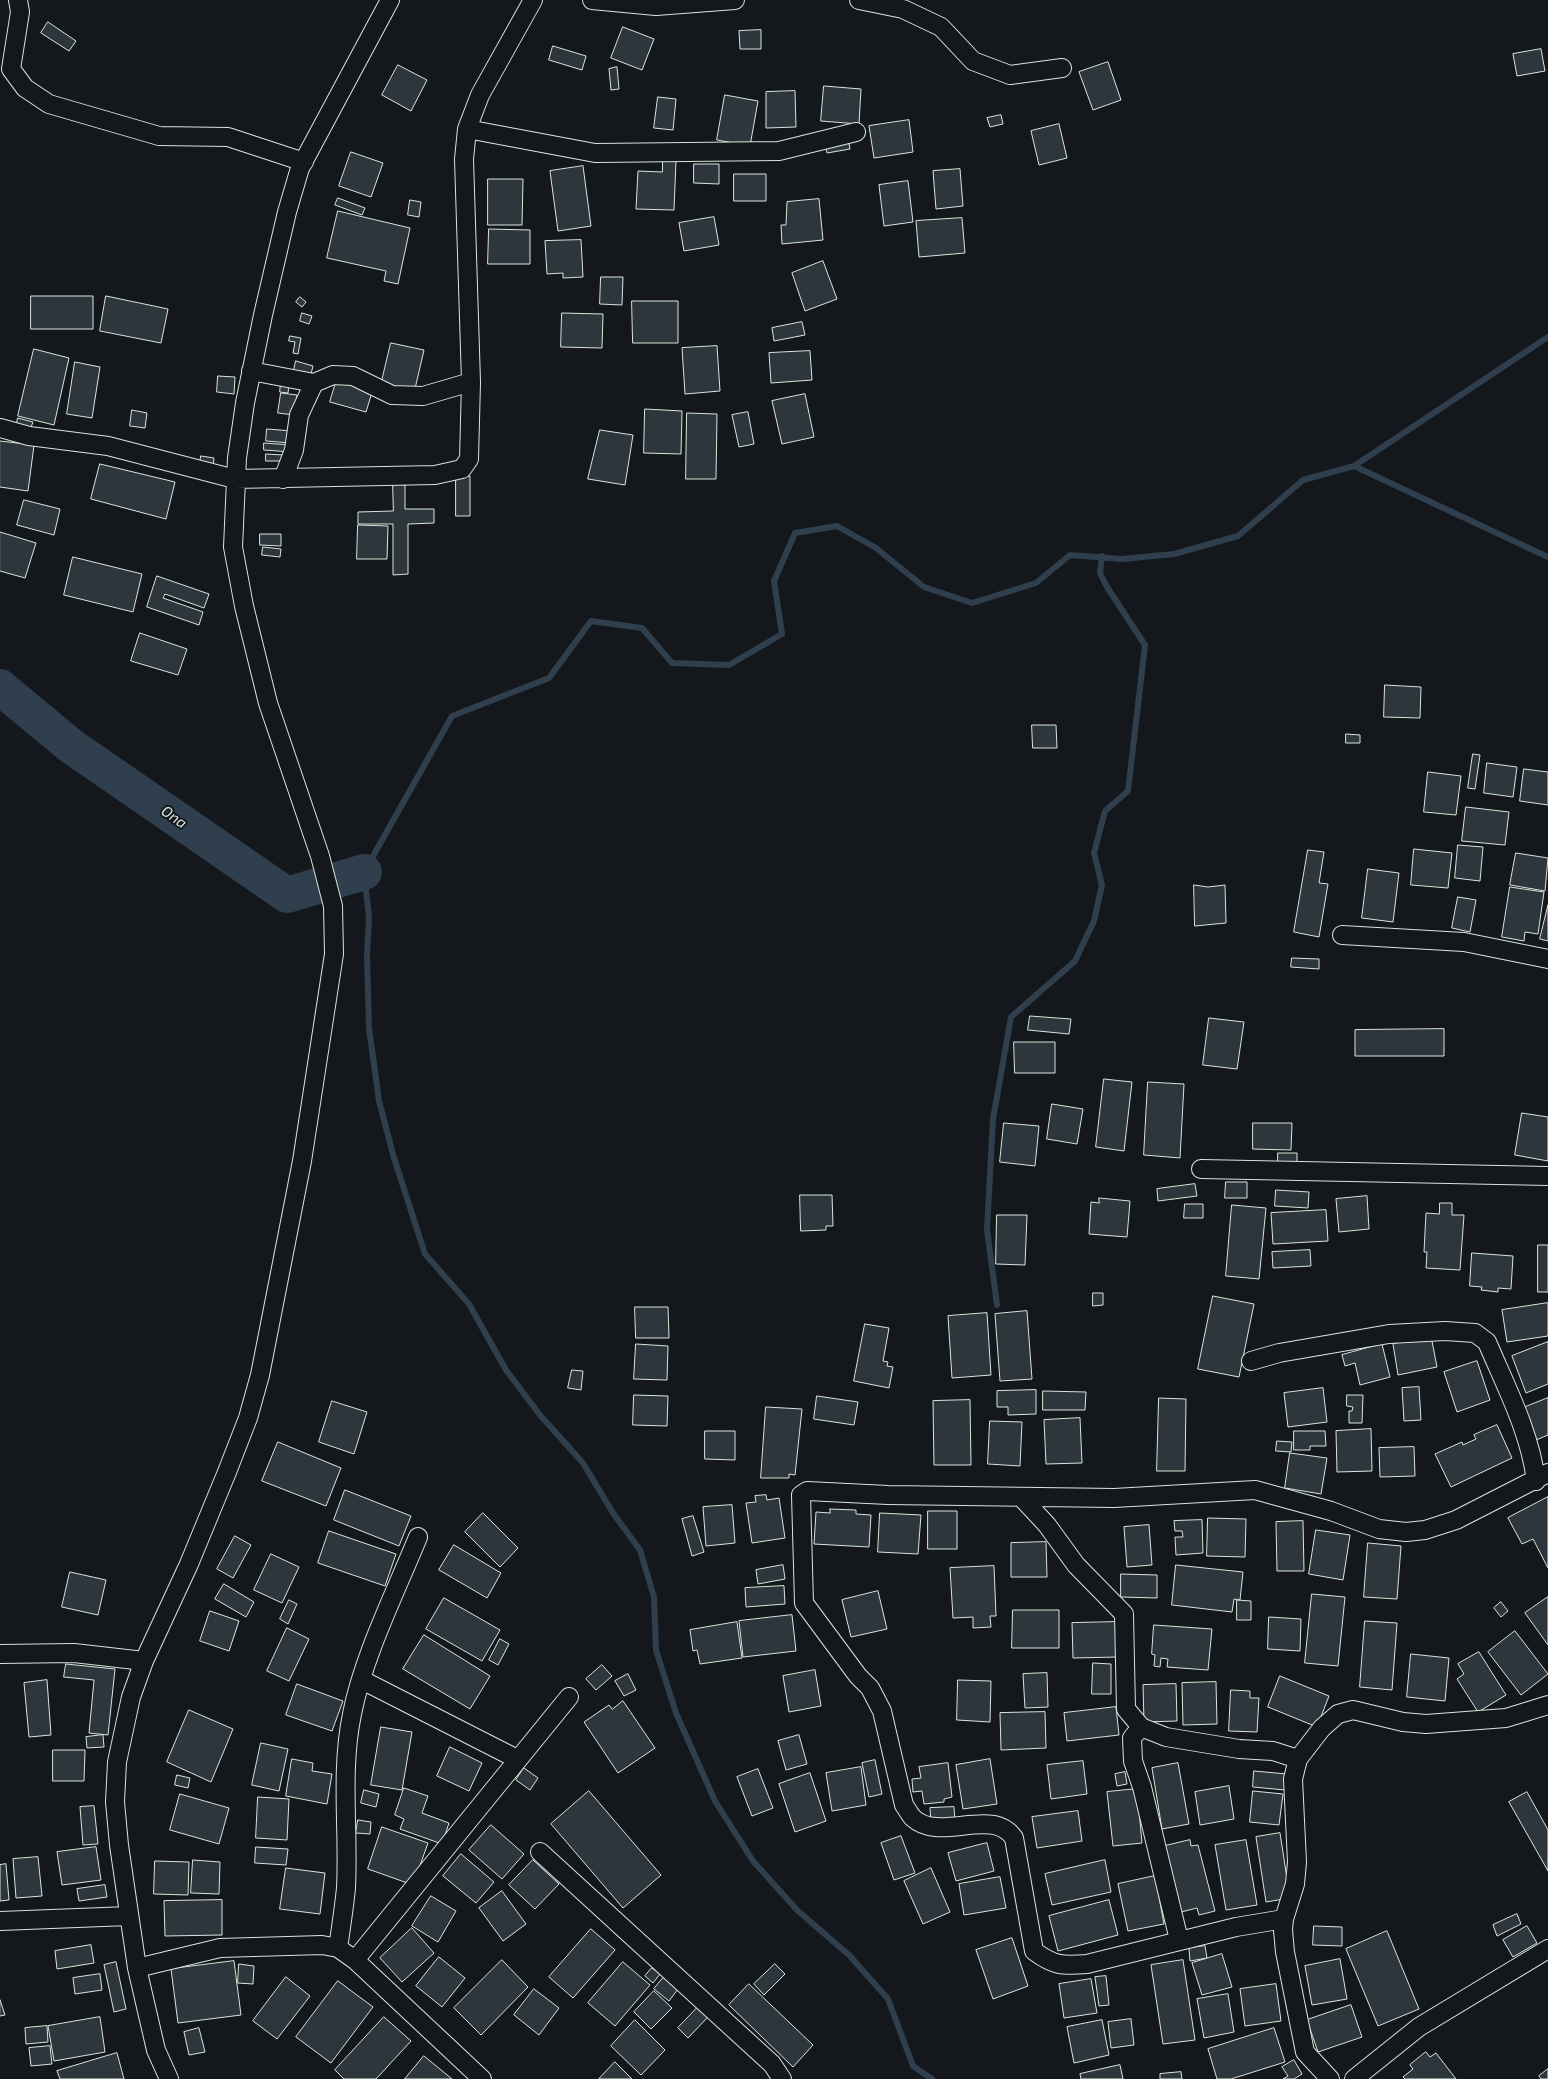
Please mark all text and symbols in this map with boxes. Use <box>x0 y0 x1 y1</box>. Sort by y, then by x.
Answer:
water label: Ona <box>158 802 190 832</box>

